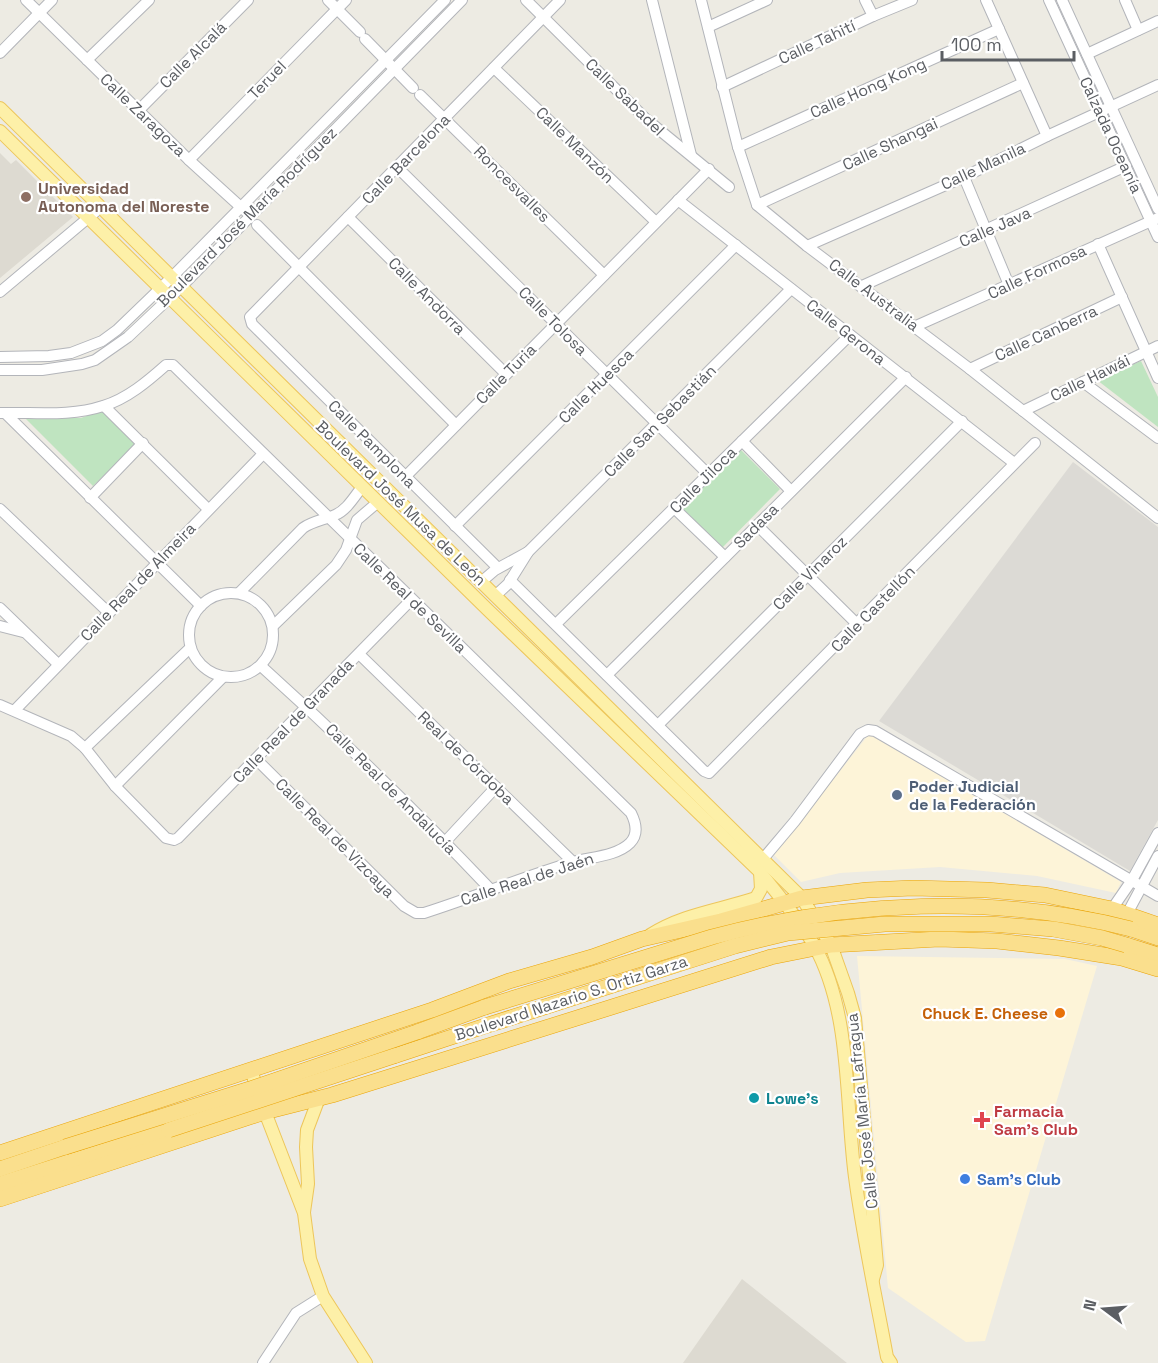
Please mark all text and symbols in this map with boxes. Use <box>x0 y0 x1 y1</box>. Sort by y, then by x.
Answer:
street label: Calle Tahití <box>775 15 859 69</box>
street label: Calle Alcalá <box>155 17 231 93</box>
scale bar <box>942 24 1074 62</box>
text: 100 m <box>951 33 1002 56</box>
street label: Calle Hong Kong <box>807 53 929 123</box>
street label: Calle Sabadel <box>581 54 669 140</box>
street label: Teruel <box>243 56 291 104</box>
street label: Calle Zaragoza <box>96 69 190 161</box>
street label: Calzada Oceanía <box>1075 73 1147 197</box>
street label: Calle Manzón <box>531 102 619 188</box>
street label: Calle Barcelona <box>357 109 455 209</box>
street label: Calle Shangai <box>839 113 941 175</box>
street label: Boulevard José María Rodríguez <box>153 123 341 311</box>
street label: Calle Manila <box>937 137 1029 195</box>
street label: Roncesvalles <box>469 141 555 227</box>
place label: Universidad Autonoma del Noreste <box>38 178 209 217</box>
marker: Universidad Autonoma del Noreste <box>19 190 33 204</box>
street label: Calle Java <box>956 202 1034 252</box>
street label: Calle Formosa <box>984 240 1090 304</box>
street label: Calle Andorra <box>384 253 470 339</box>
street label: Calle Australia <box>824 254 924 336</box>
street label: Calle Tolosa <box>514 282 592 360</box>
street label: Calle Gerona <box>802 294 890 370</box>
street label: Calle Canberra <box>991 300 1101 366</box>
street label: Calle Turia <box>471 339 541 409</box>
street label: Calle Huesca <box>554 344 638 428</box>
street label: Calle Hawái <box>1047 350 1133 406</box>
street label: Calle San Sebastián <box>599 360 721 482</box>
street label: Calle Pamplona <box>323 395 421 493</box>
street label: Boulevard José Musa de León <box>311 416 491 590</box>
street label: Calle Jiloca <box>665 442 741 518</box>
street label: Sadasa <box>729 499 783 553</box>
street label: Calle Real de Almeira <box>76 518 200 646</box>
street label: Calle Vinaroz <box>768 531 852 615</box>
street label: Calle Real de Sevilla <box>349 538 471 658</box>
street label: Calle Castellón <box>826 561 920 657</box>
street label: Calle Real de Granada <box>228 654 358 788</box>
street label: Real de Córdoba <box>413 707 519 809</box>
street label: Calle Real de Andalucía <box>321 719 461 859</box>
street label: Calle Real de Vizcaya <box>271 774 399 902</box>
place label: Poder Judicial de la Federación <box>909 776 1036 815</box>
marker: Poder Judicial de la Federación <box>890 788 904 802</box>
street label: Calle Real de Jaén <box>458 848 596 910</box>
street label: Boulevard Nazario S. Ortiz Garza <box>452 950 690 1046</box>
place label: Chuck E. Cheese <box>922 1003 1048 1024</box>
marker: Chuck E. Cheese <box>1053 1006 1067 1020</box>
street label: Calle José María Lafragua <box>841 1012 883 1210</box>
place label: Lowe's <box>766 1088 819 1109</box>
marker: Lowe's <box>747 1091 761 1105</box>
place label: Farmacia Sam's Club <box>994 1101 1078 1140</box>
marker: Farmacia Sam's Club <box>975 1113 989 1127</box>
place label: Sam's Club <box>977 1169 1061 1190</box>
marker: Sam's Club <box>958 1172 972 1186</box>
north arrow <box>1074 1279 1134 1339</box>
text: N <box>1078 1297 1102 1313</box>

